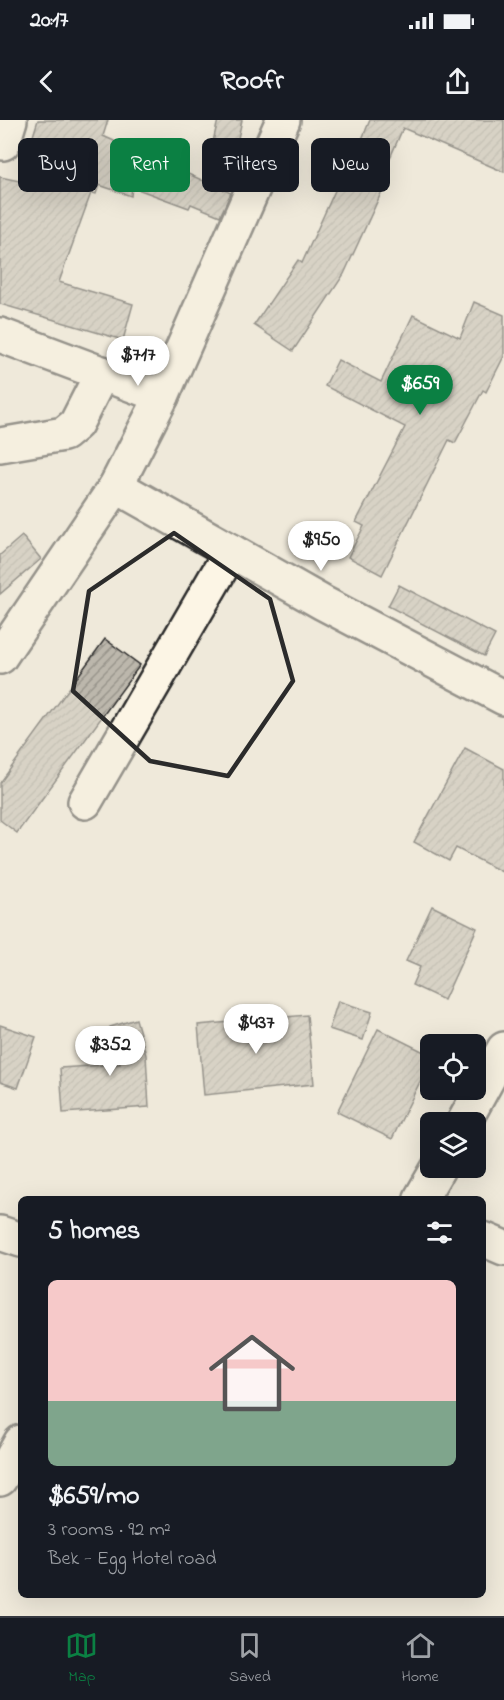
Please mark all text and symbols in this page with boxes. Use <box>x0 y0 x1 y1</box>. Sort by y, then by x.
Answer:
text: 20:17 <box>30 5 68 37</box>
text: Roofr <box>220 62 284 101</box>
icon: back <box>30 65 63 98</box>
icon: share <box>441 65 474 98</box>
chip: Buy <box>18 138 98 192</box>
chip: Rent <box>110 138 190 192</box>
chip: Filters <box>202 138 299 192</box>
chip: New <box>311 138 390 192</box>
pin: $717 <box>102 336 174 387</box>
text: $717 <box>121 341 155 370</box>
pin: $659 <box>384 365 456 416</box>
text: $659 <box>401 370 439 399</box>
pin: $950 <box>285 521 357 572</box>
text: $950 <box>302 526 340 555</box>
pin: $437 <box>220 1004 292 1055</box>
text: $437 <box>238 1009 274 1038</box>
pin: $352 <box>74 1026 146 1077</box>
text: $352 <box>89 1031 131 1060</box>
map controls <box>420 1034 486 1178</box>
button: locate <box>420 1034 486 1100</box>
button: layers <box>420 1112 486 1178</box>
text: 5 homes <box>48 1213 140 1251</box>
icon: filters <box>423 1216 456 1249</box>
icon: home <box>198 1319 306 1427</box>
text: $659/mo <box>48 1478 140 1516</box>
text: 3 rooms · 92 m² <box>48 1516 171 1545</box>
text: Bek - Egg Hotel road <box>48 1545 217 1574</box>
tab: Map <box>65 1629 98 1689</box>
tab: Saved <box>229 1629 271 1689</box>
tab: Home <box>401 1629 439 1689</box>

